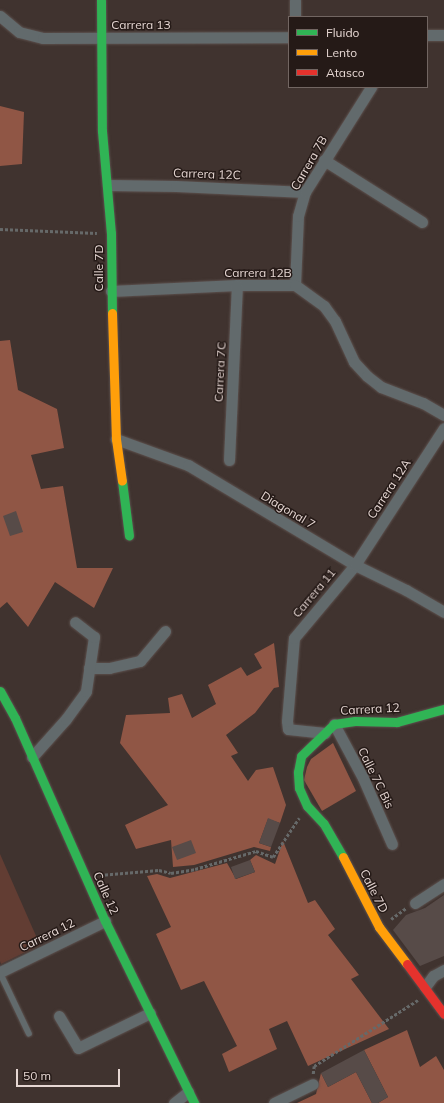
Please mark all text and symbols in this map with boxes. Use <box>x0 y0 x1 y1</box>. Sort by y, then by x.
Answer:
legend <box>288 16 428 88</box>
street label: Carrera 13 <box>111 18 171 32</box>
text: Fluido <box>326 25 359 40</box>
text: Lento <box>326 45 357 60</box>
text: Atasco <box>326 65 365 80</box>
street label: Carrera 7B <box>288 133 330 193</box>
street label: Carrera 12C <box>173 166 241 182</box>
street label: Calle 7D <box>92 245 106 291</box>
street label: Carrera 12B <box>224 266 292 280</box>
street label: Carrera 7C <box>211 341 229 403</box>
street label: Carrera 12A <box>364 456 414 522</box>
street label: Diagonal 7 <box>258 488 318 532</box>
street label: Carrera 11 <box>289 566 339 620</box>
street label: Carrera 12 <box>340 700 400 718</box>
street label: Calle 7C Bis <box>355 745 397 811</box>
street label: Calle 7D <box>357 867 391 915</box>
street label: Calle 12 <box>90 870 122 916</box>
street label: Carrera 12 <box>17 916 77 954</box>
scale bar <box>18 1061 122 1087</box>
text: 50 m <box>23 1068 51 1083</box>

